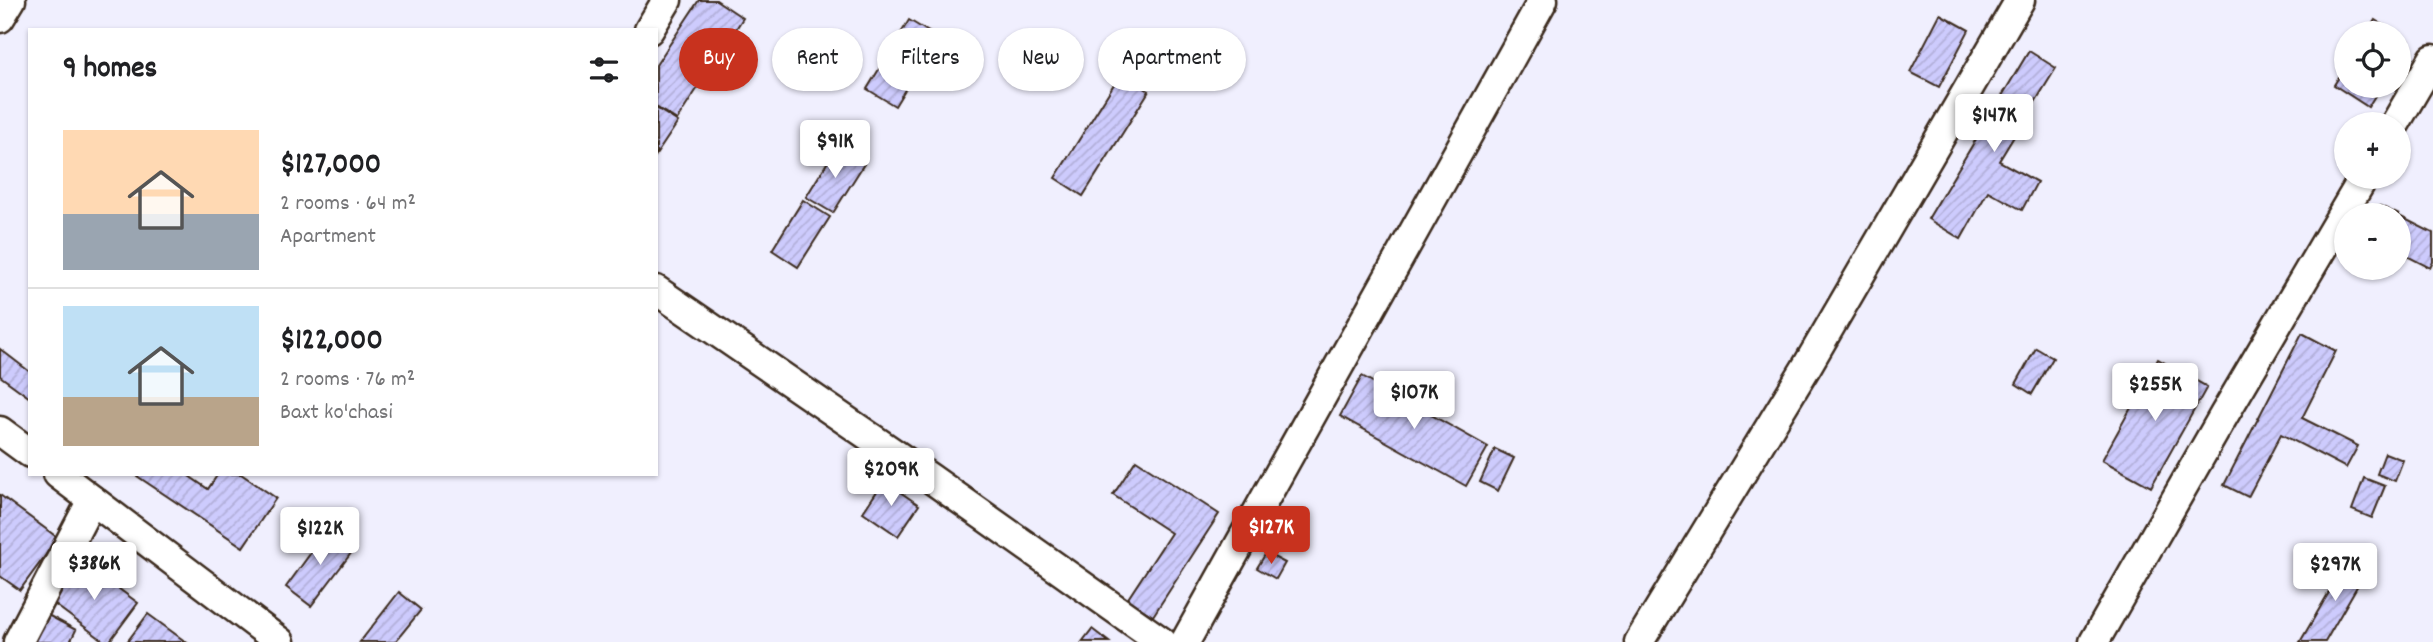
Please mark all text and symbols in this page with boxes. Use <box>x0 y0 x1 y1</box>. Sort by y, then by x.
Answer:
map controls <box>2334 21 2411 280</box>
button: locate <box>2334 21 2411 98</box>
chip: Buy <box>679 28 758 91</box>
chip: Rent <box>772 28 863 91</box>
chip: Filters <box>877 28 984 91</box>
chip: New <box>998 28 1084 91</box>
chip: Apartment <box>1098 28 1246 91</box>
text: 9 homes <box>63 49 157 92</box>
icon: filters <box>585 51 623 89</box>
pin: $147K <box>1945 94 2043 154</box>
text: $147K <box>1971 100 2017 133</box>
button: + <box>2334 112 2411 189</box>
pin: $91K <box>794 120 876 180</box>
text: $91K <box>816 126 854 159</box>
text: $127,000 <box>280 145 381 188</box>
icon: home <box>119 158 203 242</box>
text: 2 rooms · 64 m² <box>280 188 416 221</box>
button: − <box>2334 203 2411 280</box>
text: Apartment <box>280 221 376 254</box>
text: $122,000 <box>280 321 383 364</box>
icon: home <box>119 334 203 418</box>
text: 2 rooms · 76 m² <box>280 364 415 397</box>
pin: $255K <box>2106 364 2204 423</box>
text: $255K <box>2128 369 2182 402</box>
pin: $107K <box>1365 372 1463 431</box>
text: $107K <box>1390 377 1438 410</box>
text: Baxt ko'chasi <box>280 397 393 430</box>
pin: $209K <box>842 448 940 508</box>
text: $209K <box>863 454 919 487</box>
pin: $127K <box>1222 506 1320 566</box>
pin: $122K <box>271 508 369 567</box>
text: $127K <box>1248 512 1294 545</box>
text: $122K <box>296 513 344 546</box>
pin: $386K <box>45 542 143 602</box>
pin: $297K <box>2286 544 2384 603</box>
text: $386K <box>68 548 121 581</box>
text: $297K <box>2309 549 2361 582</box>

